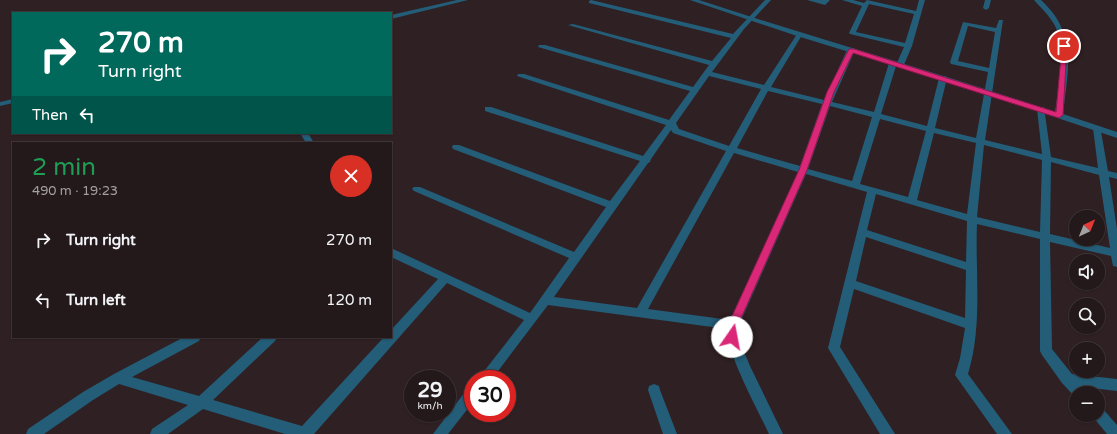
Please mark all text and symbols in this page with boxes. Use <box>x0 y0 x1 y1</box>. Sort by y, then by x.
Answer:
text: 270 m <box>98 26 184 60</box>
icon: right <box>32 28 84 80</box>
pin <box>1047 29 1081 63</box>
icon: arrive <box>1053 35 1075 57</box>
text: Turn right <box>98 60 182 82</box>
icon: left <box>76 104 98 126</box>
text: Then <box>32 106 68 124</box>
text: 2 min <box>32 153 96 182</box>
button: close <box>330 155 372 197</box>
text: 490 m · 19:23 <box>32 183 118 199</box>
north arrow <box>1069 210 1105 246</box>
map controls <box>1069 210 1105 422</box>
icon: right <box>32 229 54 251</box>
text: Turn right <box>66 231 136 249</box>
text: 270 m <box>326 231 372 249</box>
button: sound <box>1069 254 1105 290</box>
icon: left <box>32 289 54 311</box>
text: Turn left <box>66 291 126 309</box>
text: 120 m <box>326 291 372 309</box>
button: search <box>1069 298 1105 334</box>
position arrow <box>711 316 753 358</box>
button: + <box>1069 342 1105 378</box>
speed limit sign: 30 <box>464 370 516 422</box>
text: 29 <box>417 379 443 403</box>
button: − <box>1069 386 1105 422</box>
text: km/h <box>417 400 443 412</box>

